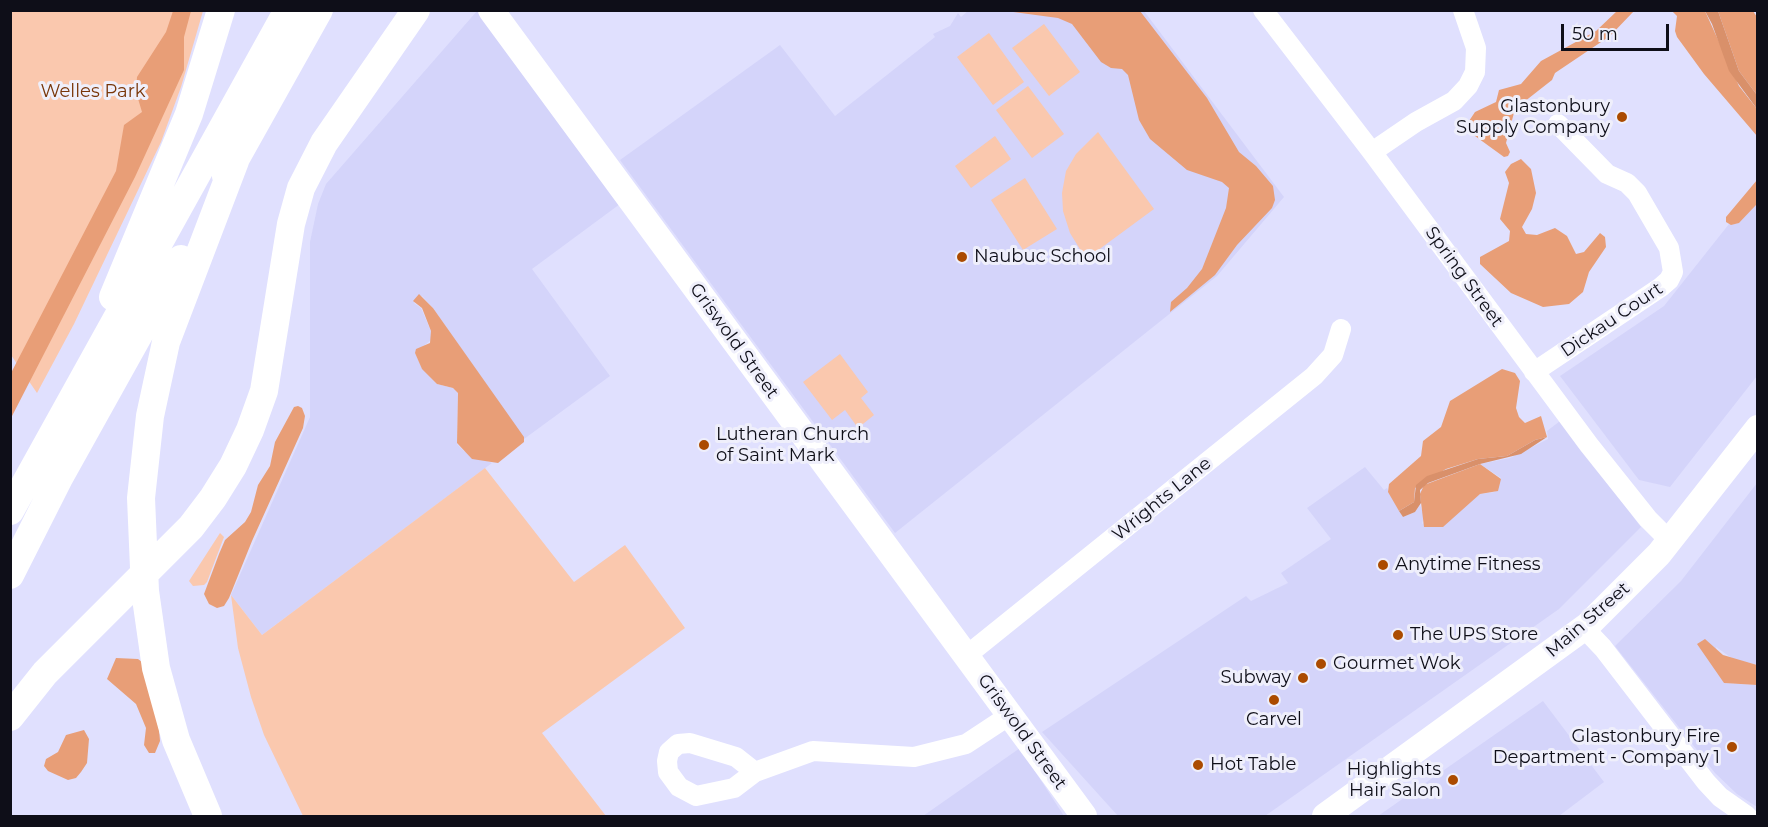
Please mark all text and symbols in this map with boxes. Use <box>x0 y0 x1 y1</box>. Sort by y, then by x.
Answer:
scale bar <box>1564 12 1672 50</box>
text: 50 m <box>1572 23 1618 45</box>
park label: Welles Park <box>40 81 146 103</box>
place label: Glastonbury Supply Company <box>1456 96 1610 138</box>
marker: Glastonbury Supply Company <box>1615 110 1629 124</box>
street label: Spring Street <box>1420 223 1508 331</box>
place label: Naubuc School <box>974 246 1111 268</box>
marker: Naubuc School <box>955 250 969 264</box>
street label: Dickau Court <box>1557 278 1667 362</box>
street label: Griswold Street <box>685 279 783 403</box>
place label: Lutheran Church of Saint Mark <box>716 424 869 466</box>
marker: Lutheran Church of Saint Mark <box>697 438 711 452</box>
street label: Wrights Lane <box>1108 453 1216 545</box>
place label: Anytime Fitness <box>1395 554 1540 576</box>
marker: Anytime Fitness <box>1376 558 1390 572</box>
street label: Main Street <box>1542 578 1634 662</box>
place label: The UPS Store <box>1410 624 1538 646</box>
marker: The UPS Store <box>1391 628 1405 642</box>
place label: Gourmet Wok <box>1333 653 1460 675</box>
marker: Gourmet Wok <box>1314 657 1328 671</box>
place label: Subway <box>1220 667 1291 689</box>
street label: Griswold Street <box>973 670 1071 794</box>
marker: Subway <box>1296 671 1310 685</box>
marker: Carvel <box>1267 693 1281 707</box>
place label: Carvel <box>1246 709 1302 731</box>
place label: Glastonbury Fire Department - Company 1 <box>1493 726 1720 768</box>
marker: Glastonbury Fire Department - Company 1 <box>1725 740 1739 754</box>
place label: Hot Table <box>1210 754 1296 776</box>
marker: Hot Table <box>1191 758 1205 772</box>
place label: Highlights Hair Salon <box>1347 759 1441 802</box>
marker: Highlights Hair Salon <box>1446 773 1460 787</box>

